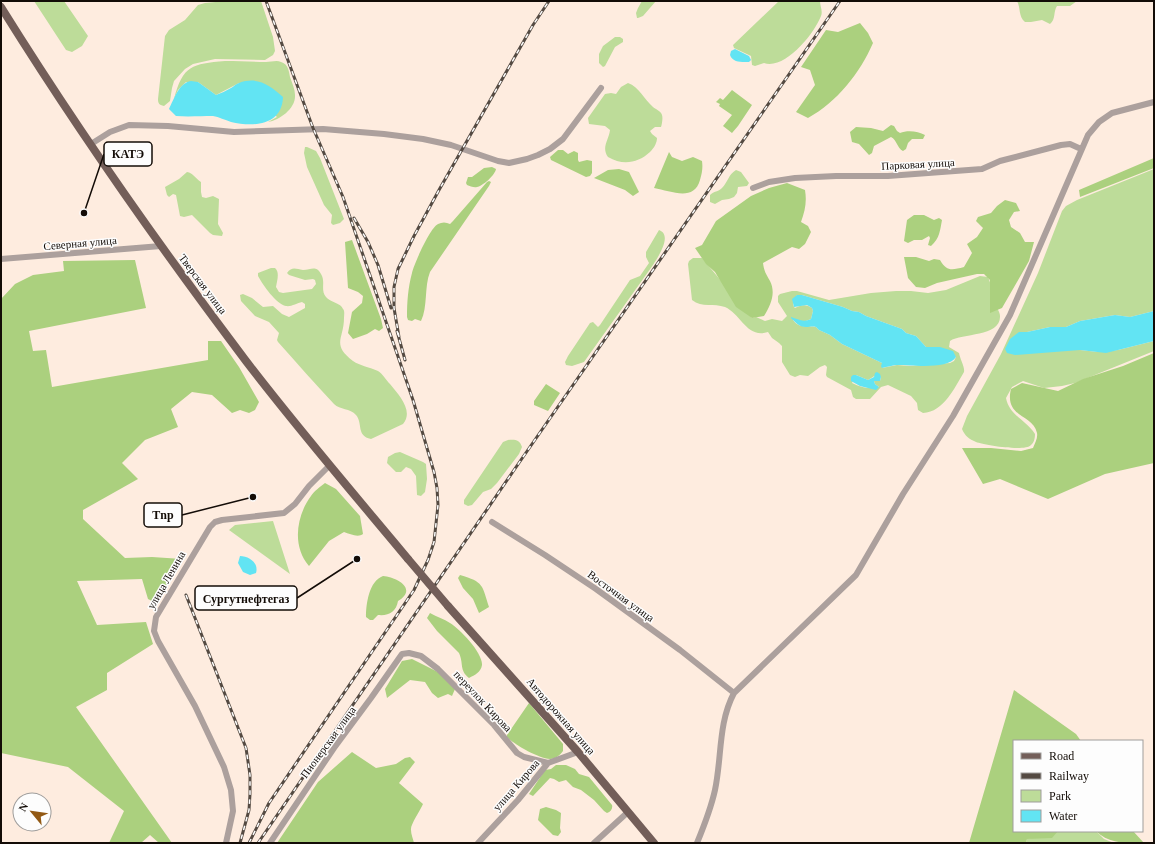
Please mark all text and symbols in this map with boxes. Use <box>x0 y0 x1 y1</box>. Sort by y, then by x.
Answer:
callout: КАТЭ <box>104 142 152 166</box>
text: КАТЭ <box>112 147 144 161</box>
street label: Парковая улица <box>881 156 955 172</box>
street label: Северная улица <box>43 234 117 252</box>
street label: Тверская улица <box>177 252 229 316</box>
callout: Tnp <box>144 503 182 527</box>
text: Tnp <box>152 508 174 522</box>
street label: улица Ленина <box>145 549 187 611</box>
street label: Восточная улица <box>585 568 657 624</box>
callout: Сургутнефтегаз <box>195 586 297 610</box>
text: Сургутнефтегаз <box>203 592 289 606</box>
street label: переулок Кирова <box>452 668 514 734</box>
street label: Автодорожная улица <box>524 675 598 757</box>
street label: Пионерская улица <box>298 704 358 780</box>
legend <box>1013 740 1143 832</box>
text: Road <box>1049 749 1074 763</box>
street label: улица Кирова <box>490 757 542 813</box>
text: Railway <box>1049 769 1089 783</box>
text: Park <box>1049 789 1071 803</box>
north arrow <box>12 792 52 832</box>
text: N <box>16 801 30 814</box>
text: Water <box>1049 809 1077 823</box>

